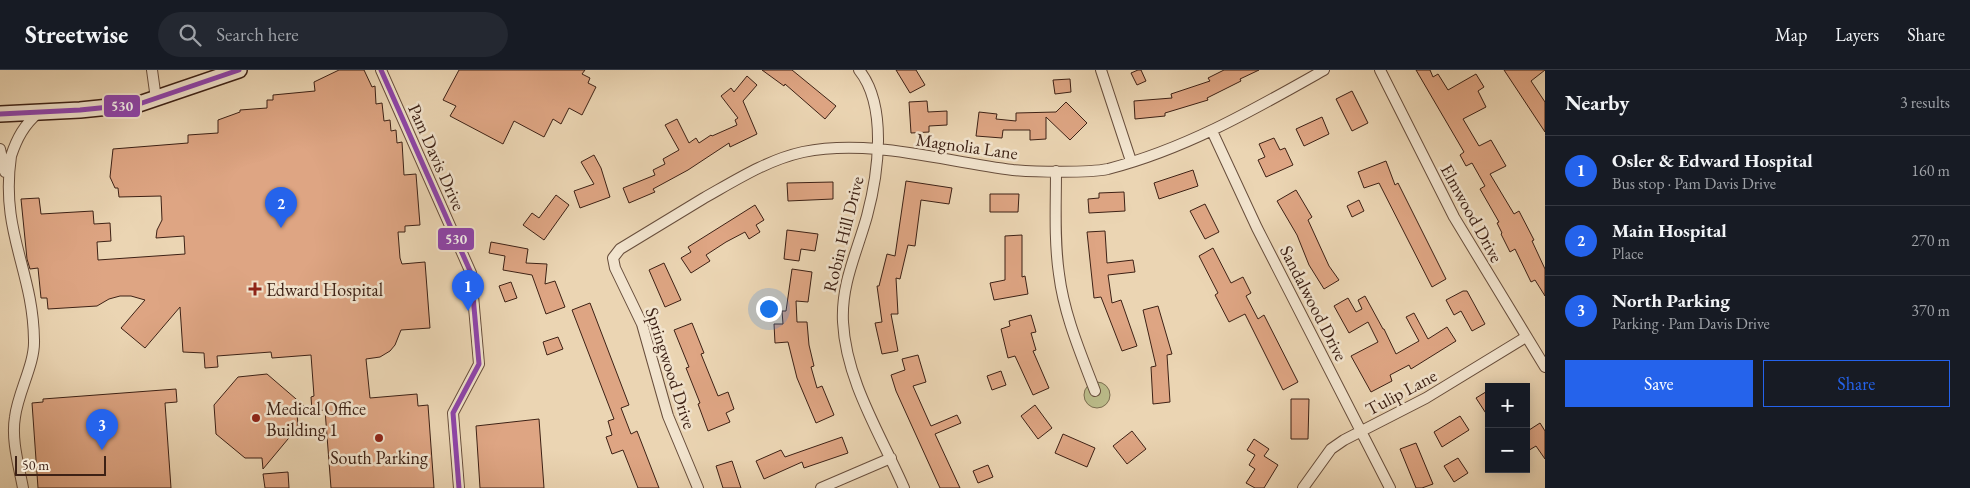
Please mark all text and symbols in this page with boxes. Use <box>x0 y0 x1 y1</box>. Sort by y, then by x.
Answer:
search box <box>158 12 508 57</box>
text: Streetwise <box>25 19 128 50</box>
icon: search <box>176 21 204 49</box>
text: Search here <box>216 22 299 47</box>
text: Map <box>1775 23 1807 46</box>
text: Layers <box>1835 23 1879 46</box>
text: Share <box>1907 23 1945 46</box>
text: Nearby <box>1565 89 1629 116</box>
text: 3 results <box>1900 92 1950 113</box>
line badge: 530 <box>103 94 141 118</box>
text: 530 <box>111 97 134 115</box>
street label: Pam Davis Drive <box>403 100 471 214</box>
street label: Magnolia Lane <box>915 127 1019 165</box>
text: Osler & Edward Hospital <box>1612 148 1813 173</box>
street label: Elmwood Drive <box>1436 160 1508 266</box>
text: 1 <box>1577 160 1585 181</box>
text: 160 m <box>1911 160 1950 181</box>
text: Bus stop · Pam Davis Drive <box>1612 173 1776 194</box>
street label: Robin Hill Drive <box>818 174 868 294</box>
pin: 2 <box>265 187 297 228</box>
text: Main Hospital <box>1612 218 1727 243</box>
line badge: 530 <box>437 227 475 251</box>
text: 530 <box>445 230 468 248</box>
text: 2 <box>1577 230 1585 251</box>
text: 270 m <box>1911 230 1950 251</box>
street label: Sandalwood Drive <box>1275 241 1353 365</box>
text: Place <box>1612 243 1644 264</box>
pin: 1 <box>452 270 484 311</box>
place label: Edward Hospital <box>266 278 383 301</box>
marker: Edward Hospital <box>248 282 262 296</box>
text: North Parking <box>1612 288 1730 313</box>
your location <box>756 296 782 322</box>
text: 3 <box>1577 300 1585 321</box>
text: 370 m <box>1911 300 1950 321</box>
street label: Springwood Drive <box>641 304 701 432</box>
text: Parking · Pam Davis Drive <box>1612 313 1770 334</box>
button: Save <box>1565 360 1753 407</box>
button: Share <box>1763 360 1950 407</box>
street label: Tulip Lane <box>1361 364 1441 420</box>
map controls <box>1485 383 1530 473</box>
button: + <box>1485 383 1530 428</box>
place label: Medical Office Building 1 <box>266 397 366 441</box>
pin: 3 <box>86 409 118 450</box>
marker: Medical Office Building 1 <box>250 412 262 424</box>
button: − <box>1485 428 1530 473</box>
marker: South Parking <box>373 432 385 444</box>
place label: South Parking <box>330 446 428 469</box>
scale bar <box>15 453 106 476</box>
text: 50 m <box>22 456 49 474</box>

